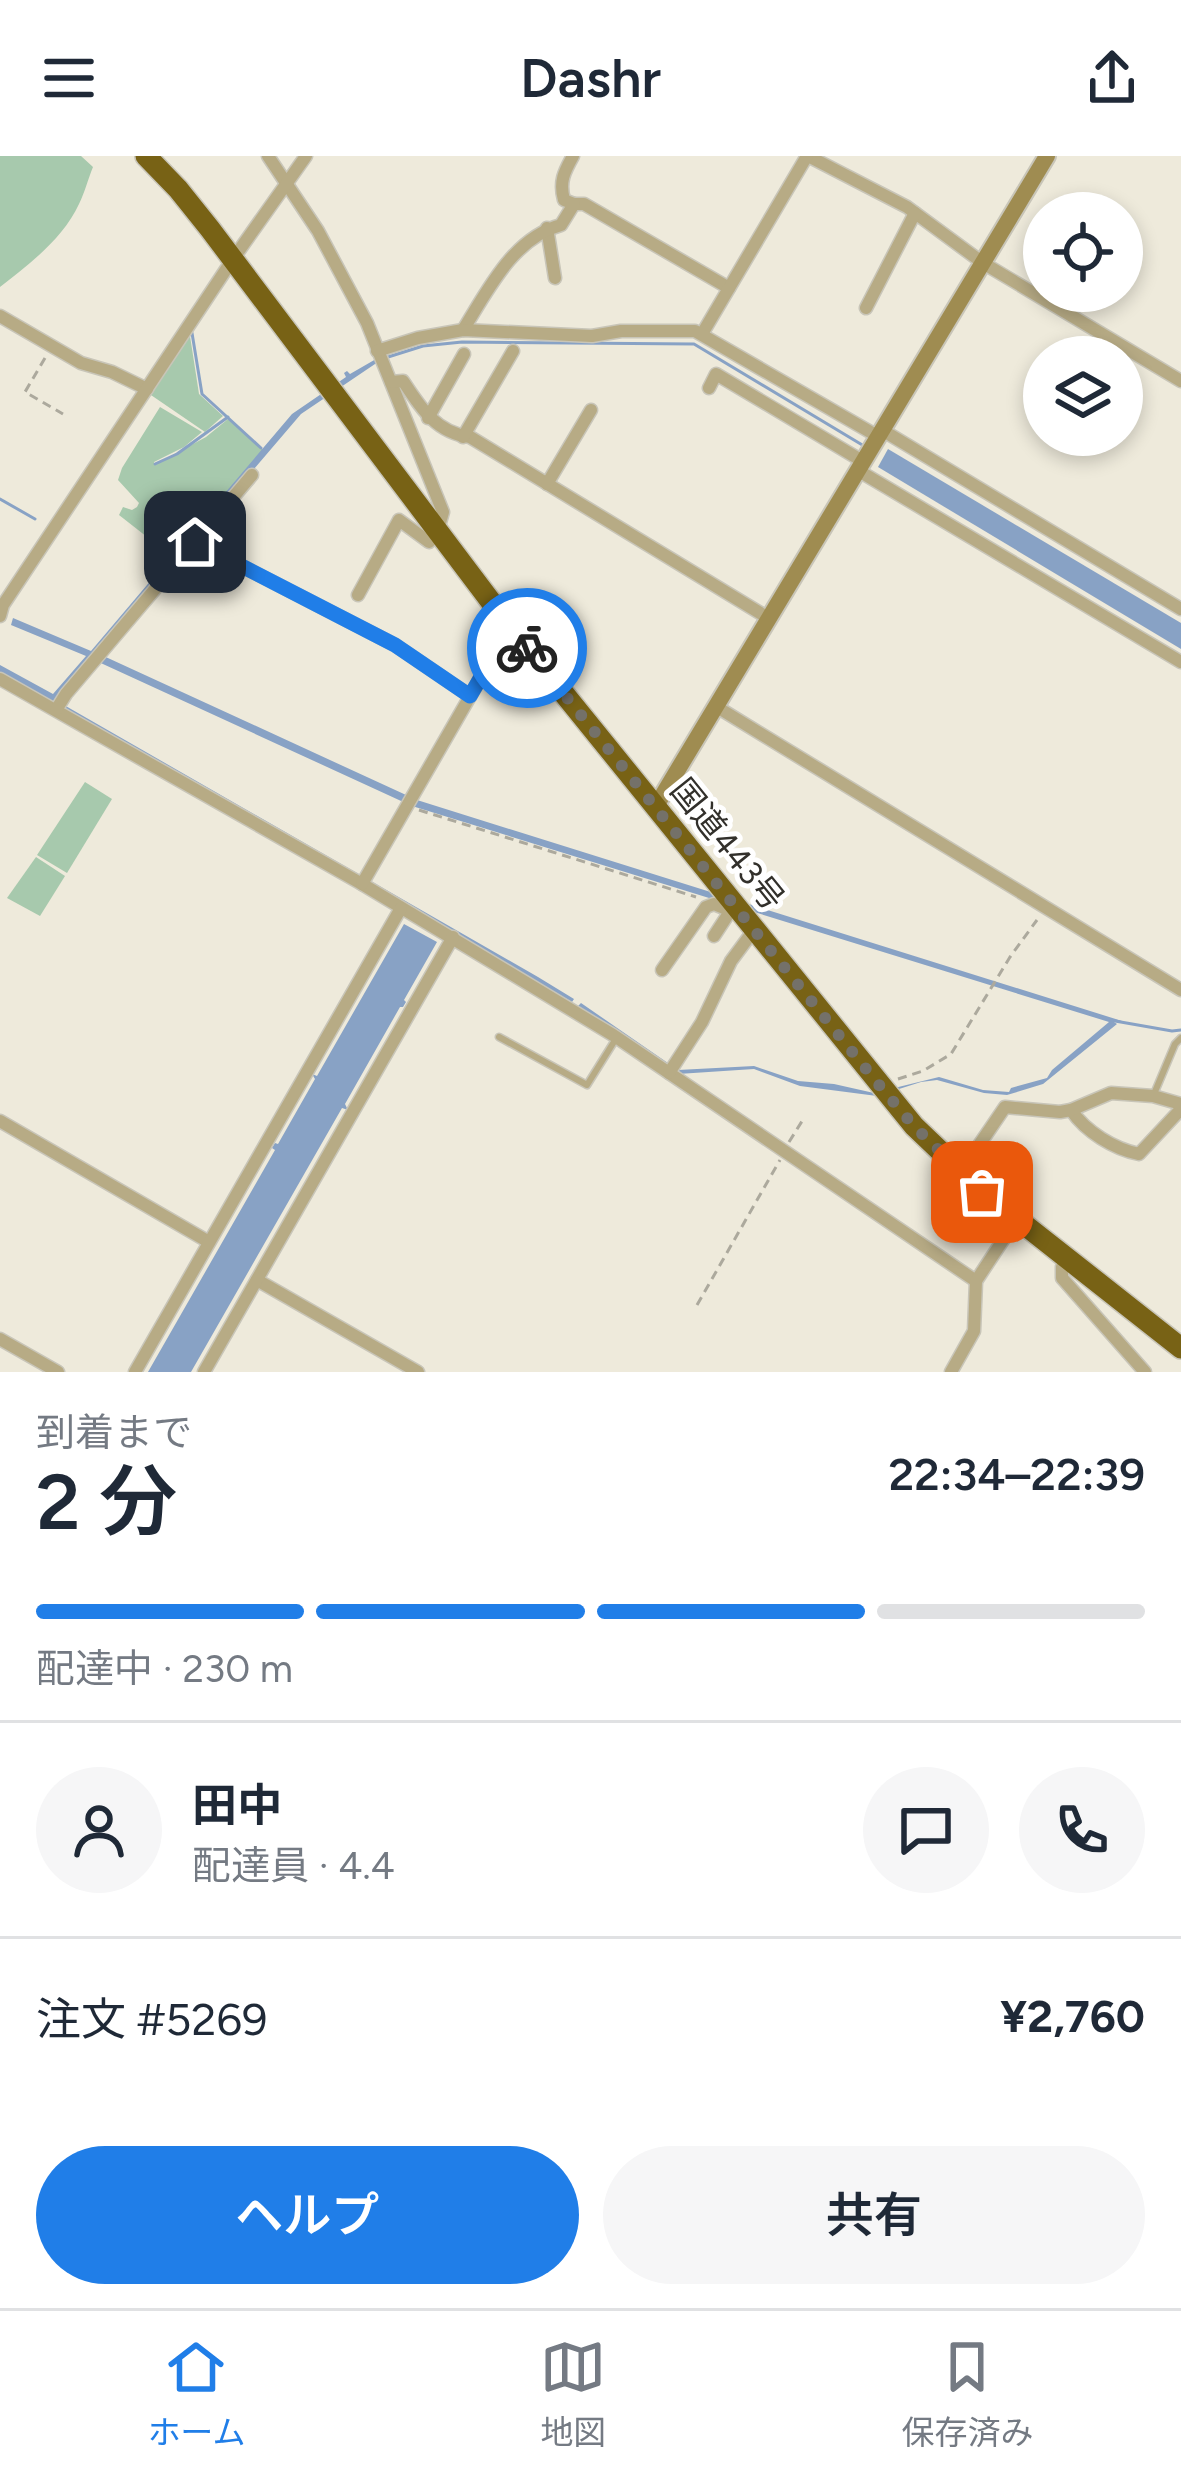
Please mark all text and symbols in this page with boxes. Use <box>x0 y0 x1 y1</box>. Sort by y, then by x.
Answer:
icon: menu <box>36 45 102 111</box>
icon: share <box>1079 45 1145 111</box>
text: Dashr <box>520 46 661 111</box>
map controls <box>1023 192 1143 456</box>
button: locate <box>1023 192 1143 312</box>
button: layers <box>1023 336 1143 456</box>
pin <box>144 491 246 593</box>
icon: home <box>162 509 228 575</box>
courier <box>467 588 587 708</box>
icon: bike <box>494 615 560 681</box>
street label: 国道443号 <box>663 771 792 918</box>
pin <box>931 1141 1033 1243</box>
icon: bag <box>949 1159 1015 1225</box>
text: 到着まで <box>36 1409 192 1456</box>
text: 22:34–22:39 <box>888 1447 1145 1501</box>
text: 2 分 <box>36 1455 177 1549</box>
text: 配達中 · 230 m <box>36 1645 293 1692</box>
button: person <box>36 1767 162 1893</box>
button: chat <box>863 1767 989 1893</box>
button: phone <box>1019 1767 1145 1893</box>
text: 田中 <box>192 1778 282 1832</box>
text: 配達員 · 4.4 <box>192 1842 395 1889</box>
text: ¥2,760 <box>1000 1989 1145 2043</box>
text: 注文 #5269 <box>36 1992 267 2046</box>
button: ヘルプ <box>36 2146 579 2284</box>
button: 共有 <box>603 2146 1145 2284</box>
tab: ホーム <box>147 2334 246 2454</box>
tab: 地図 <box>540 2334 606 2454</box>
tab: 保存済み <box>901 2334 1033 2454</box>

